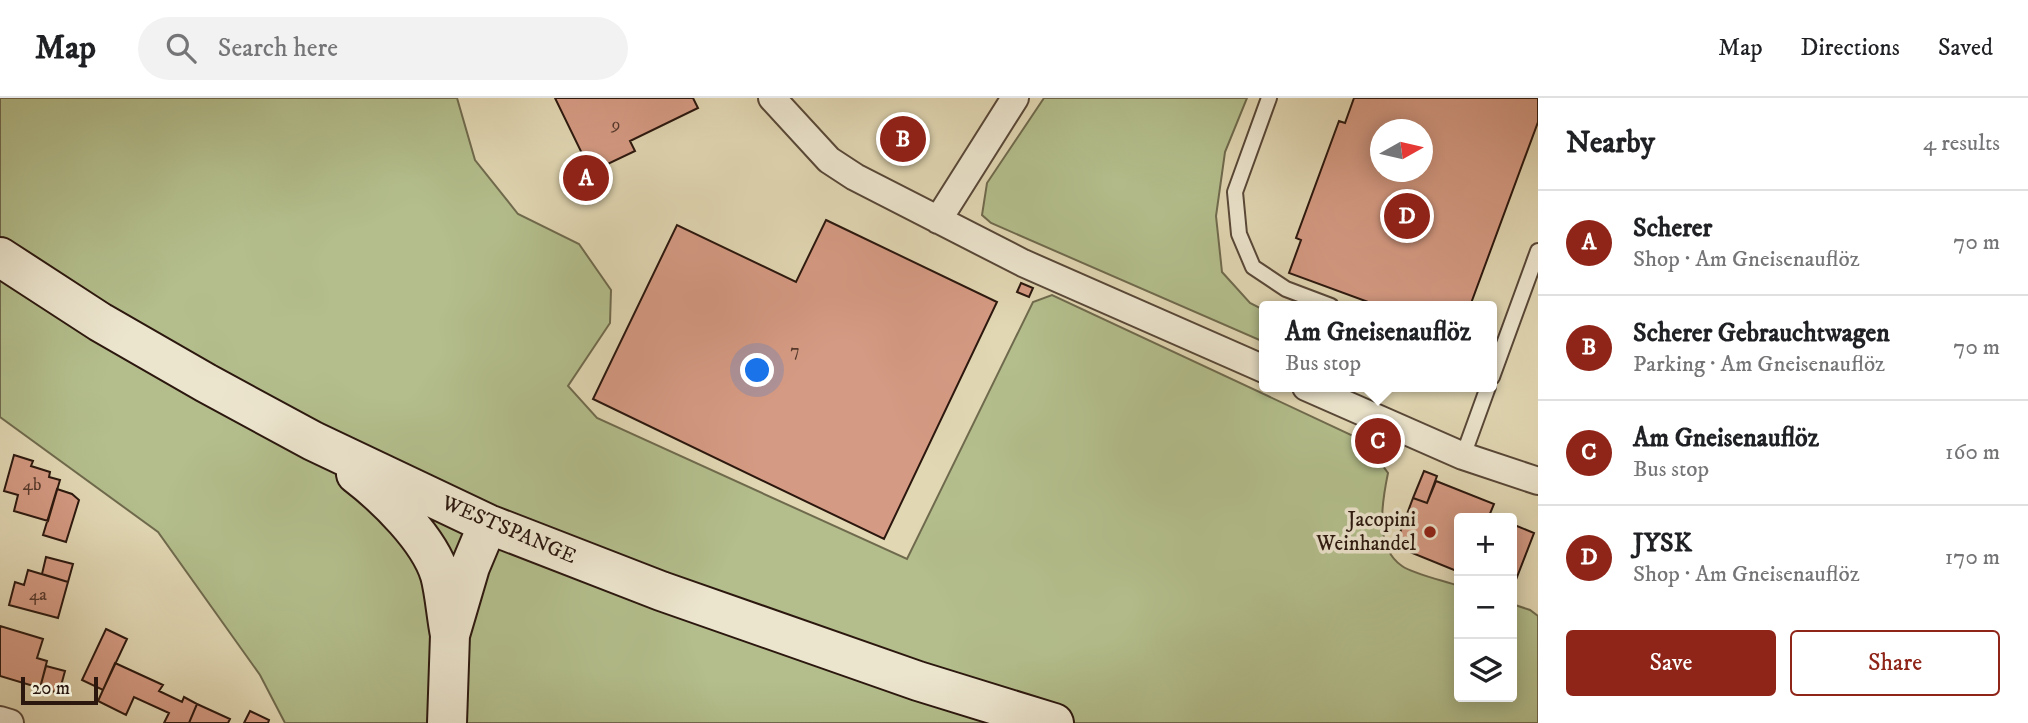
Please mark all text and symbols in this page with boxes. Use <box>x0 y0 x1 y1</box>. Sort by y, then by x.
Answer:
search box <box>138 17 628 80</box>
text: Map <box>35 28 96 69</box>
icon: search <box>162 29 200 67</box>
text: Search here <box>218 32 338 65</box>
text: Map <box>1718 33 1763 63</box>
text: Directions <box>1801 33 1900 63</box>
text: Saved <box>1938 33 1993 63</box>
pin: B <box>880 113 926 165</box>
house number: 9 <box>611 114 620 136</box>
north arrow <box>1370 119 1433 182</box>
text: Nearby <box>1566 125 1655 162</box>
text: 4 results <box>1923 129 2000 158</box>
pin: A <box>563 152 609 204</box>
pin: D <box>1384 190 1430 242</box>
text: Scherer <box>1633 212 1712 245</box>
text: A <box>1582 228 1596 257</box>
text: 70 m <box>1953 228 2000 257</box>
text: Shop · Am Gneisenauflöz <box>1633 245 1860 274</box>
popup <box>1259 301 1497 392</box>
text: Am Gneisenauflöz <box>1285 316 1471 349</box>
text: Scherer Gebrauchtwagen <box>1633 317 1890 350</box>
text: B <box>1582 333 1596 362</box>
text: 70 m <box>1953 333 2000 362</box>
house number: 7 <box>790 340 800 362</box>
text: Bus stop <box>1285 349 1361 378</box>
text: Parking · Am Gneisenauflöz <box>1633 350 1885 379</box>
your location <box>740 353 774 387</box>
pin: C <box>1355 415 1401 467</box>
text: Am Gneisenauflöz <box>1633 422 1819 455</box>
text: C <box>1581 438 1597 467</box>
text: 160 m <box>1945 438 2000 467</box>
text: Bus stop <box>1633 455 1709 484</box>
house number: 4b <box>23 474 41 496</box>
street label: WESTSPANGE <box>437 490 580 570</box>
place label: Jacopini Weinhandel <box>1315 507 1417 557</box>
map controls <box>1454 513 1517 702</box>
button: + <box>1454 513 1517 576</box>
marker: Jacopini Weinhandel <box>1422 524 1438 540</box>
text: JYSK <box>1633 527 1692 560</box>
text: D <box>1580 543 1598 572</box>
text: 170 m <box>1945 543 2000 572</box>
text: Shop · Am Gneisenauflöz <box>1633 560 1860 589</box>
button: − <box>1454 576 1517 639</box>
house number: 4a <box>29 584 47 606</box>
button: Save <box>1566 630 1776 696</box>
button: Share <box>1790 630 2000 696</box>
button: layers <box>1454 639 1517 702</box>
scale bar <box>21 674 98 706</box>
text: 20 m <box>32 677 70 700</box>

